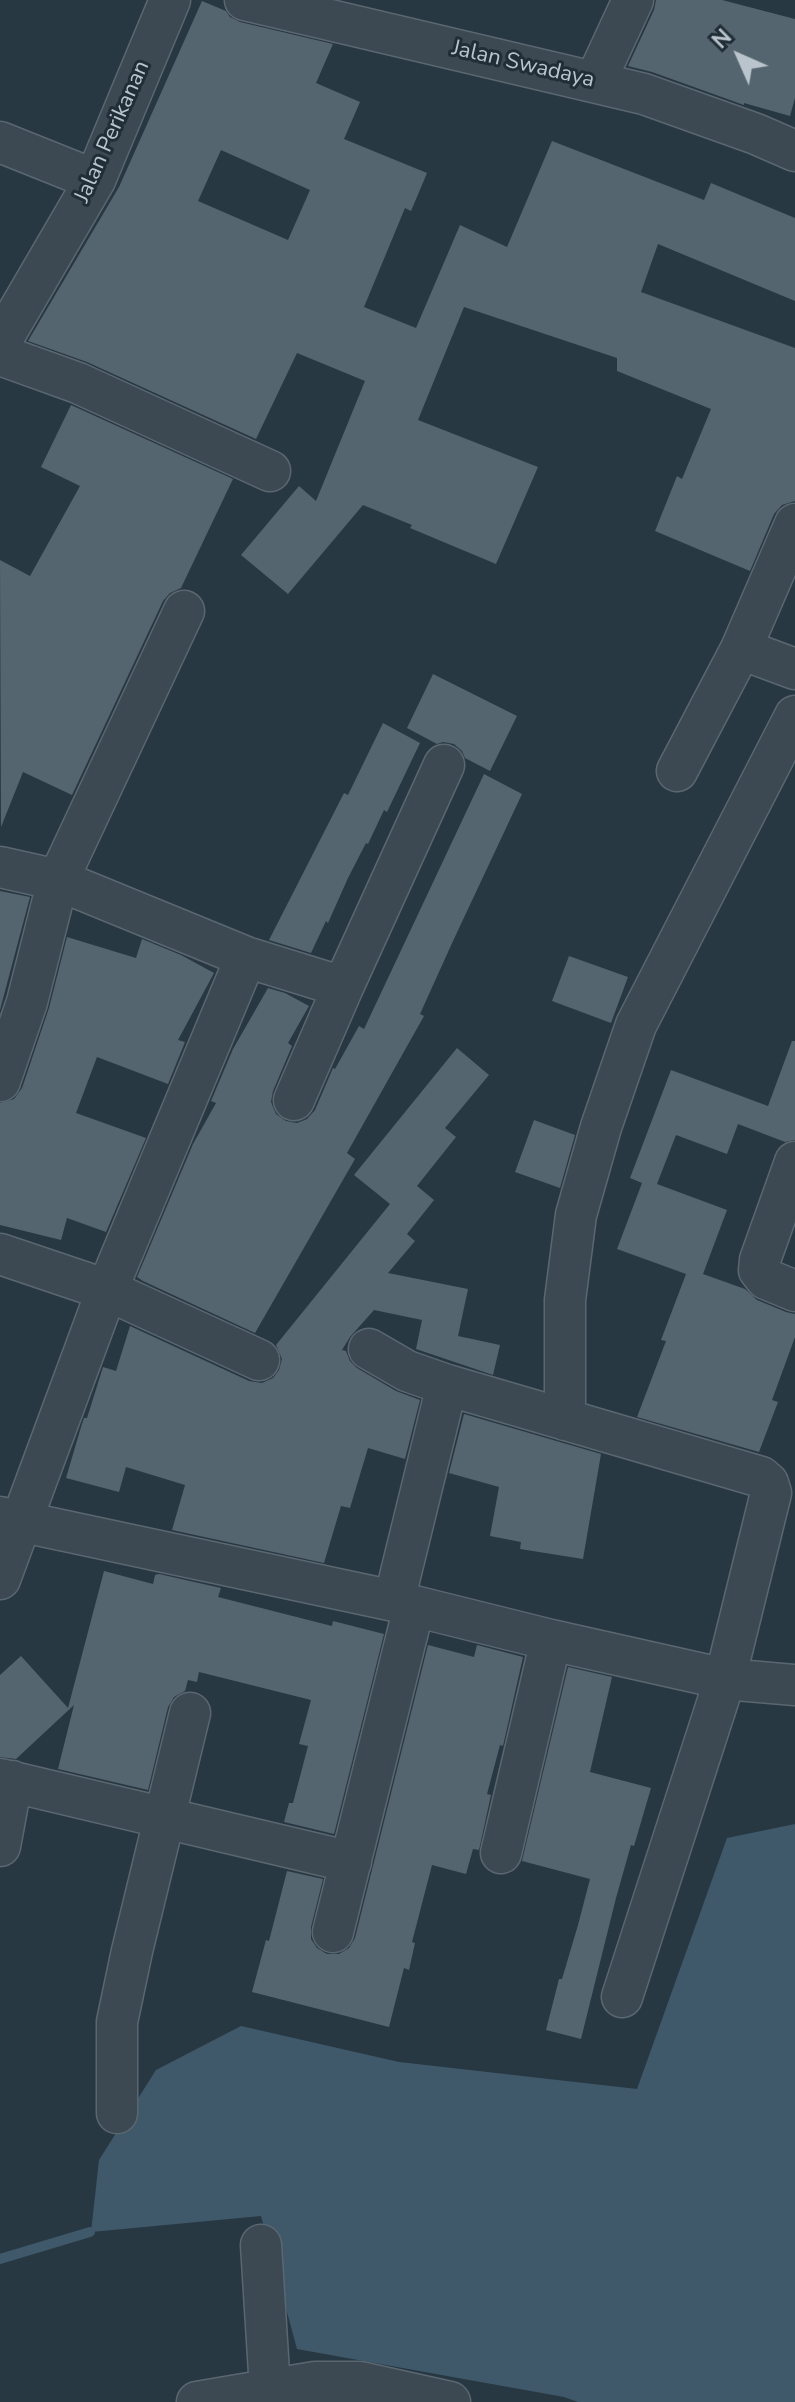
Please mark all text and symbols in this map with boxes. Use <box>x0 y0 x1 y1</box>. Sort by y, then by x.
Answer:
north arrow <box>699 16 779 96</box>
text: N <box>706 23 738 55</box>
street label: Jalan Swadaya <box>449 36 597 94</box>
street label: Jalan Perikanan <box>70 57 156 207</box>

